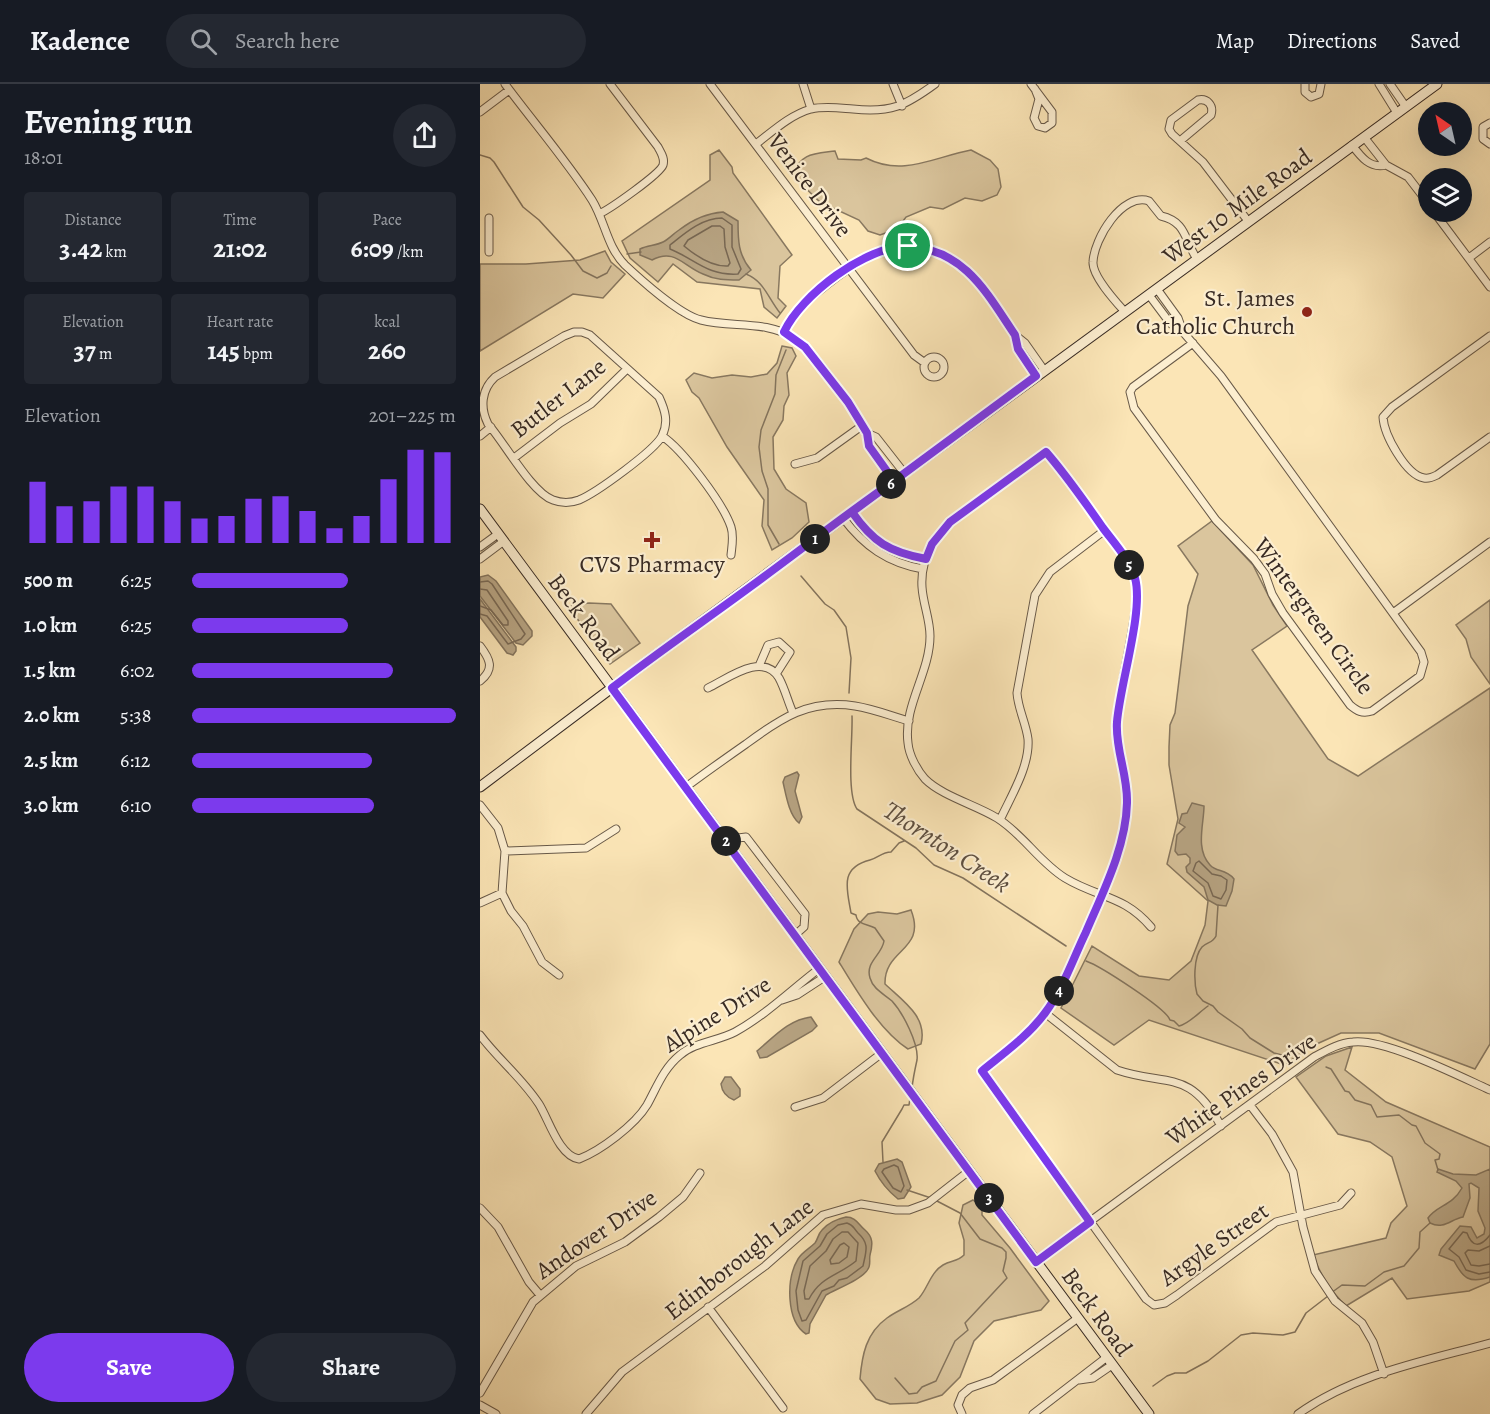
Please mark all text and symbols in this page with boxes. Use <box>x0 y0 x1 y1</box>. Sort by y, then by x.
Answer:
search box <box>166 14 586 68</box>
text: Kadence <box>30 22 130 60</box>
icon: search <box>187 25 220 58</box>
text: Search here <box>235 26 340 56</box>
text: Map <box>1216 27 1254 55</box>
text: Directions <box>1287 27 1377 55</box>
text: Saved <box>1410 27 1460 55</box>
text: Evening run <box>24 99 193 144</box>
north arrow <box>1418 102 1472 156</box>
map controls <box>1418 102 1472 222</box>
button: share <box>393 104 456 167</box>
street label: Venice Drive <box>760 126 860 244</box>
street label: West 10 Mile Road <box>1155 141 1318 272</box>
text: 18:01 <box>24 144 63 171</box>
button: layers <box>1418 168 1472 222</box>
text: Distance <box>64 209 122 231</box>
text: Time <box>223 209 257 231</box>
text: Pace <box>372 209 402 231</box>
pin <box>882 220 933 271</box>
icon: arrive <box>891 229 924 262</box>
text: 3.42 <box>59 231 102 266</box>
text: 21:02 <box>213 231 267 266</box>
text: 6:09 <box>350 231 394 266</box>
text: km <box>102 241 127 263</box>
text: /km <box>394 241 424 263</box>
place label: St. James Catholic Church <box>1136 282 1295 342</box>
marker: St. James Catholic Church <box>1300 305 1314 319</box>
text: Elevation <box>62 311 124 333</box>
text: Heart rate <box>207 311 273 333</box>
text: kcal <box>374 311 400 333</box>
text: 37 <box>74 333 96 368</box>
text: 145 <box>207 333 240 368</box>
text: 260 <box>368 333 406 368</box>
text: m <box>96 343 112 365</box>
text: bpm <box>240 343 273 365</box>
street label: Butler Lane <box>504 351 612 445</box>
text: Elevation <box>24 402 101 429</box>
text: 201–225 m <box>369 402 456 429</box>
pin: 6 <box>876 469 906 499</box>
text: 6 <box>887 473 895 495</box>
pin: 1 <box>800 524 830 554</box>
text: 1 <box>812 528 818 550</box>
street label: Wintergreen Circle <box>1246 530 1382 701</box>
marker: CVS Pharmacy <box>645 533 659 547</box>
place label: CVS Pharmacy <box>579 548 725 580</box>
pin: 5 <box>1114 550 1144 580</box>
text: 5 <box>1126 554 1132 576</box>
text: 500 m <box>24 567 73 594</box>
text: 6:25 <box>120 567 152 594</box>
street label: Beck Road <box>541 567 627 667</box>
text: 1.0 km <box>24 612 77 639</box>
text: 6:25 <box>120 612 152 639</box>
text: 1.5 km <box>24 657 76 684</box>
text: 6:02 <box>120 657 154 684</box>
text: 2.0 km <box>24 702 80 729</box>
text: 5:38 <box>120 702 151 729</box>
text: 2.5 km <box>24 747 78 774</box>
text: 6:12 <box>120 747 150 774</box>
text: 3.0 km <box>24 792 79 819</box>
text: 6:10 <box>120 792 152 819</box>
water label: Thornton Creek <box>877 793 1017 901</box>
pin: 2 <box>711 826 741 856</box>
text: 2 <box>722 830 730 852</box>
street label: Alpine Drive <box>656 968 777 1060</box>
pin: 4 <box>1044 976 1074 1006</box>
text: 4 <box>1055 980 1063 1002</box>
street label: White Pines Drive <box>1158 1025 1323 1153</box>
street label: Andover Drive <box>528 1182 663 1287</box>
pin: 3 <box>974 1183 1004 1213</box>
text: 3 <box>986 1187 992 1209</box>
street label: Edinborough Lane <box>658 1191 820 1327</box>
street label: Argyle Street <box>1152 1195 1275 1294</box>
street label: Beck Road <box>1054 1261 1140 1363</box>
button: Save <box>24 1333 234 1402</box>
button: Share <box>246 1333 456 1402</box>

